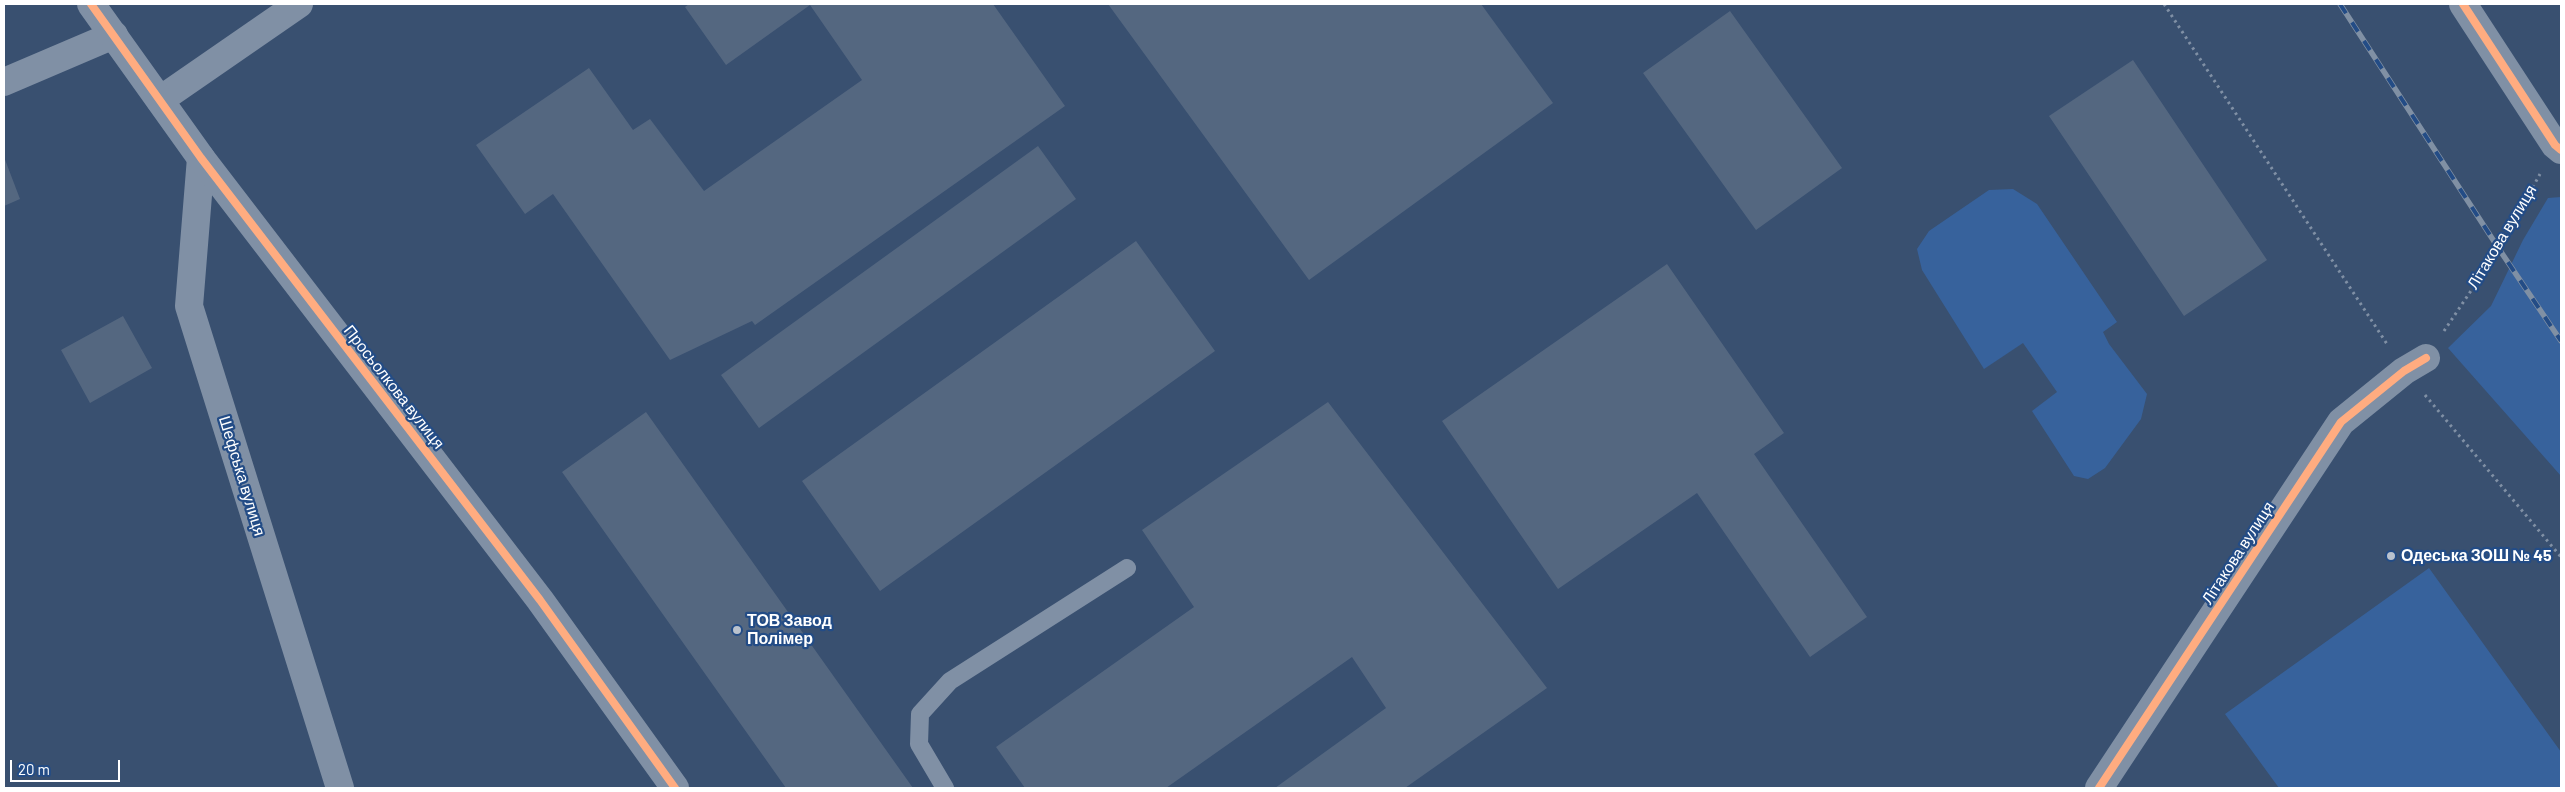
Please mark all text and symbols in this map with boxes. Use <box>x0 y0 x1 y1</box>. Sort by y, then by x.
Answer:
street label: Літакова вулиця <box>2463 181 2541 293</box>
street label: Просьолкова вулиця <box>340 321 448 453</box>
street label: Шефська вулиця <box>215 414 269 538</box>
street label: Літакова вулиця <box>2198 498 2278 608</box>
place label: Одеська ЗОШ № 45 <box>2401 546 2552 566</box>
marker: Одеська ЗОШ № 45 <box>2385 550 2397 562</box>
place label: ТОВ Завод Полімер <box>747 611 832 649</box>
marker: ТОВ Завод Полімер <box>731 624 743 636</box>
scale bar <box>12 750 122 782</box>
text: 20 m <box>18 760 50 778</box>

